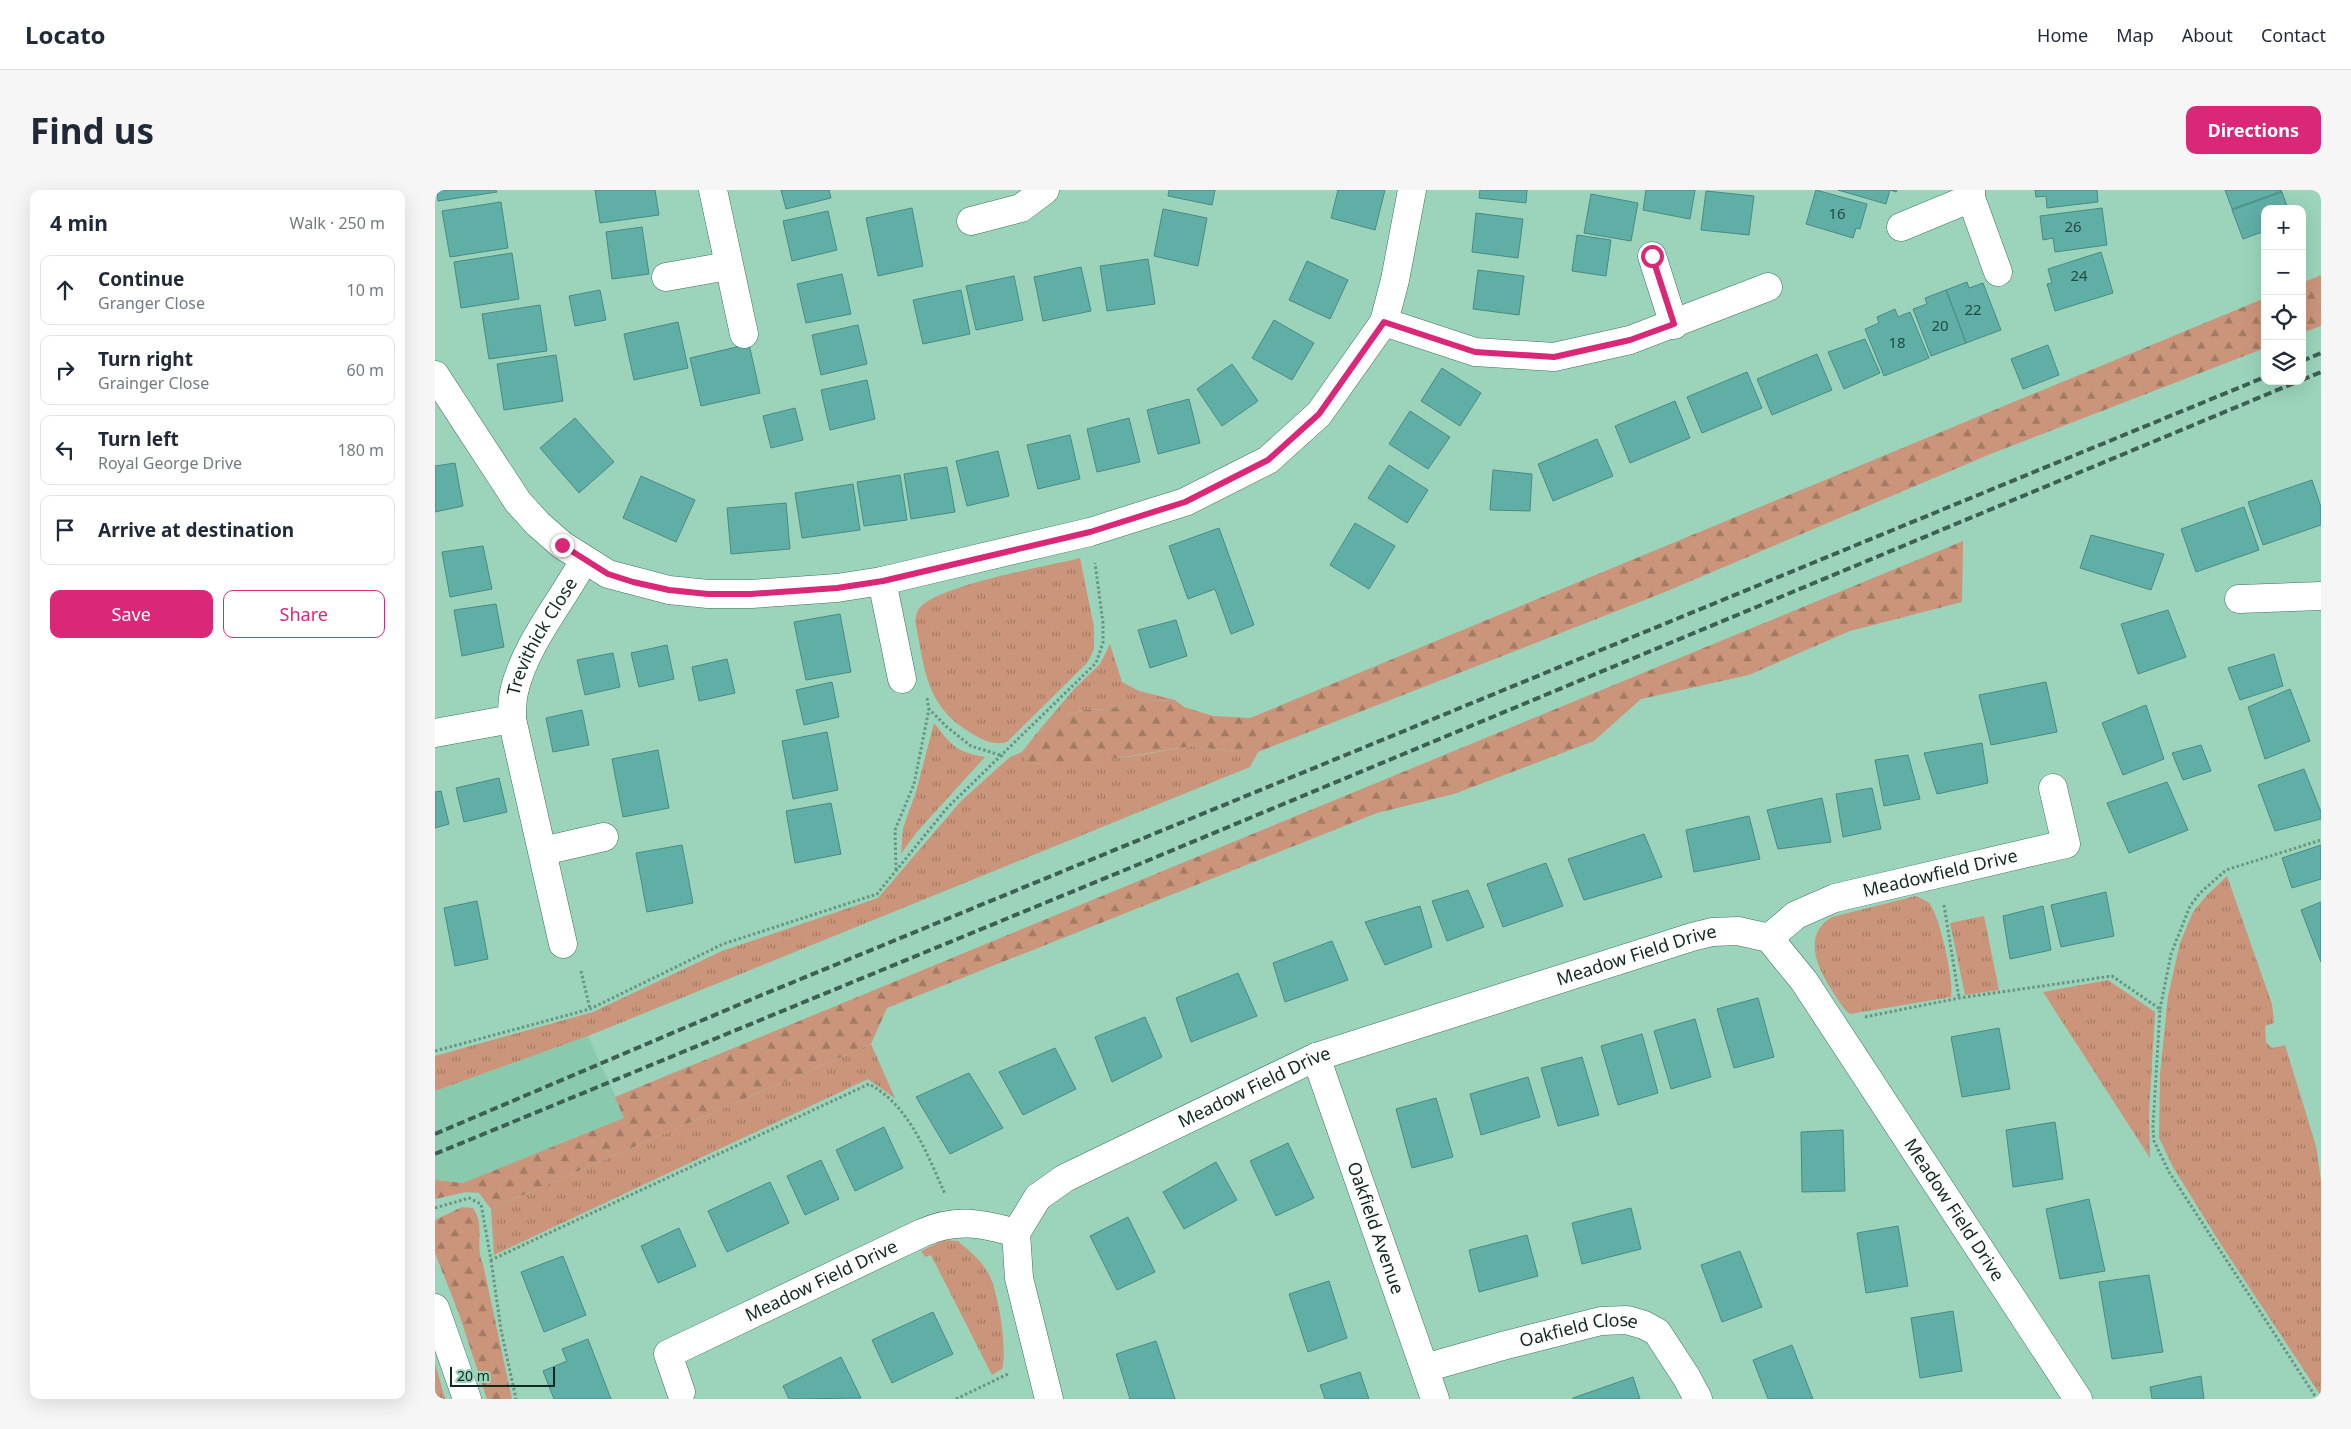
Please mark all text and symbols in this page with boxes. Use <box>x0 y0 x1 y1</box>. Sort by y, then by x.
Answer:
text: Locato <box>25 18 106 51</box>
text: Home <box>2037 23 2088 47</box>
text: Map <box>2116 23 2154 47</box>
text: About <box>2182 23 2233 47</box>
text: Contact <box>2261 23 2326 47</box>
button: Directions <box>2186 106 2321 154</box>
text: Find us <box>30 107 154 154</box>
house number: 16 <box>1828 203 1846 223</box>
map controls <box>2261 205 2306 385</box>
button: + <box>2261 205 2306 250</box>
text: 4 min <box>50 209 108 237</box>
text: Walk · 250 m <box>290 212 385 234</box>
house number: 26 <box>2064 216 2082 236</box>
route start <box>1641 245 1664 268</box>
button: − <box>2261 250 2306 295</box>
house number: 24 <box>2070 265 2088 285</box>
text: Continue <box>98 266 184 292</box>
icon: ahead <box>51 276 79 304</box>
text: 10 m <box>347 279 384 301</box>
text: Granger Close <box>98 292 205 314</box>
button: locate <box>2261 295 2306 340</box>
house number: 22 <box>1964 299 1982 319</box>
house number: 20 <box>1931 315 1949 335</box>
house number: 18 <box>1888 332 1906 352</box>
button: layers <box>2261 340 2306 385</box>
text: Turn right <box>98 346 193 372</box>
icon: right <box>51 356 79 384</box>
text: 60 m <box>347 359 384 381</box>
text: Grainger Close <box>98 372 209 394</box>
text: Turn left <box>98 426 179 452</box>
icon: left <box>51 436 79 464</box>
text: 180 m <box>337 439 384 461</box>
text: Royal George Drive <box>98 452 242 474</box>
icon: arrive <box>51 516 79 544</box>
text: Arrive at destination <box>98 517 294 543</box>
route end <box>551 534 574 557</box>
street label: Trevithick Close <box>501 573 582 698</box>
button: Save <box>50 590 213 638</box>
button: Share <box>223 590 385 638</box>
street label: Meadowfield Drive <box>1860 843 2020 902</box>
street label: Meadow Field Drive <box>1553 918 1719 990</box>
street label: Meadow Field Drive <box>1174 1040 1333 1133</box>
street label: Meadow Field Drive <box>1899 1133 2011 1286</box>
street label: Oakfield Avenue <box>1342 1158 1411 1297</box>
street label: Meadow Field Drive <box>741 1233 901 1327</box>
street label: Oakfield Close <box>1517 1307 1641 1352</box>
scale bar <box>450 1364 555 1387</box>
text: 20 m <box>457 1366 490 1385</box>

